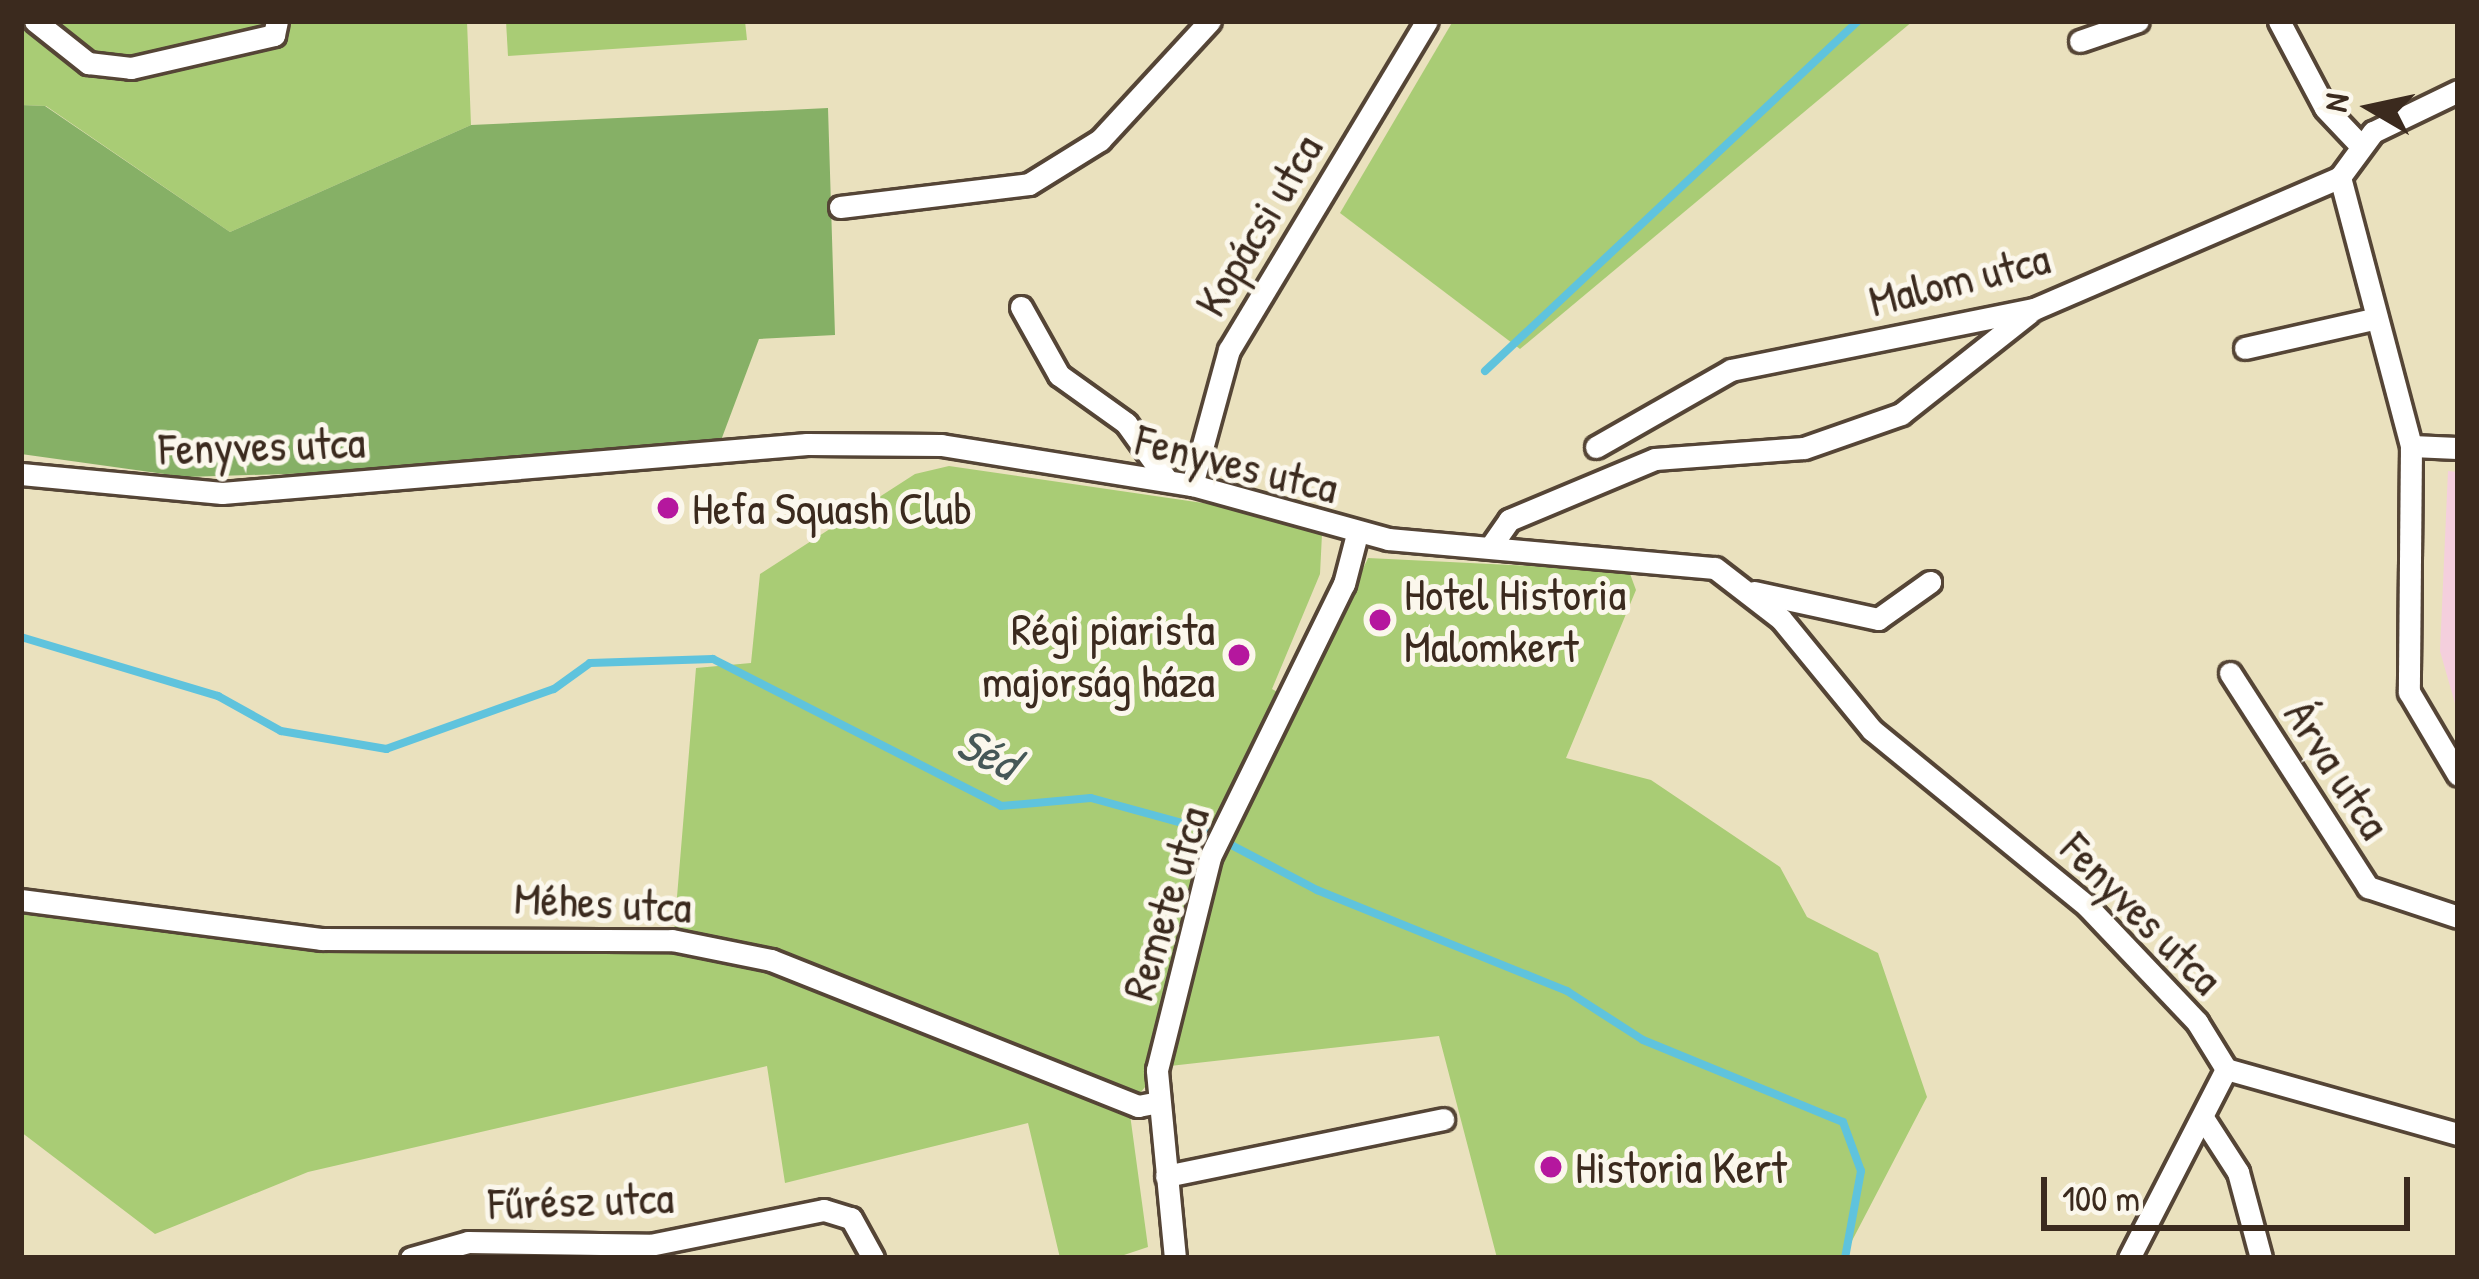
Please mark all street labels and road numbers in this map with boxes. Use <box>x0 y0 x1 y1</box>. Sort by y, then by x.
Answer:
street label: Kopácsi utca <box>1183 124 1333 326</box>
street label: Malom utca <box>1863 231 2055 327</box>
street label: Fenyves utca <box>1130 412 1344 514</box>
street label: Fenyves utca <box>158 414 366 476</box>
street label: Árva utca <box>2273 690 2403 848</box>
street label: Remete utca <box>1110 800 1220 1006</box>
street label: Fenyves utca <box>2050 821 2234 1005</box>
street label: Méhes utca <box>513 870 693 934</box>
street label: Fűrész utca <box>487 1170 675 1230</box>

